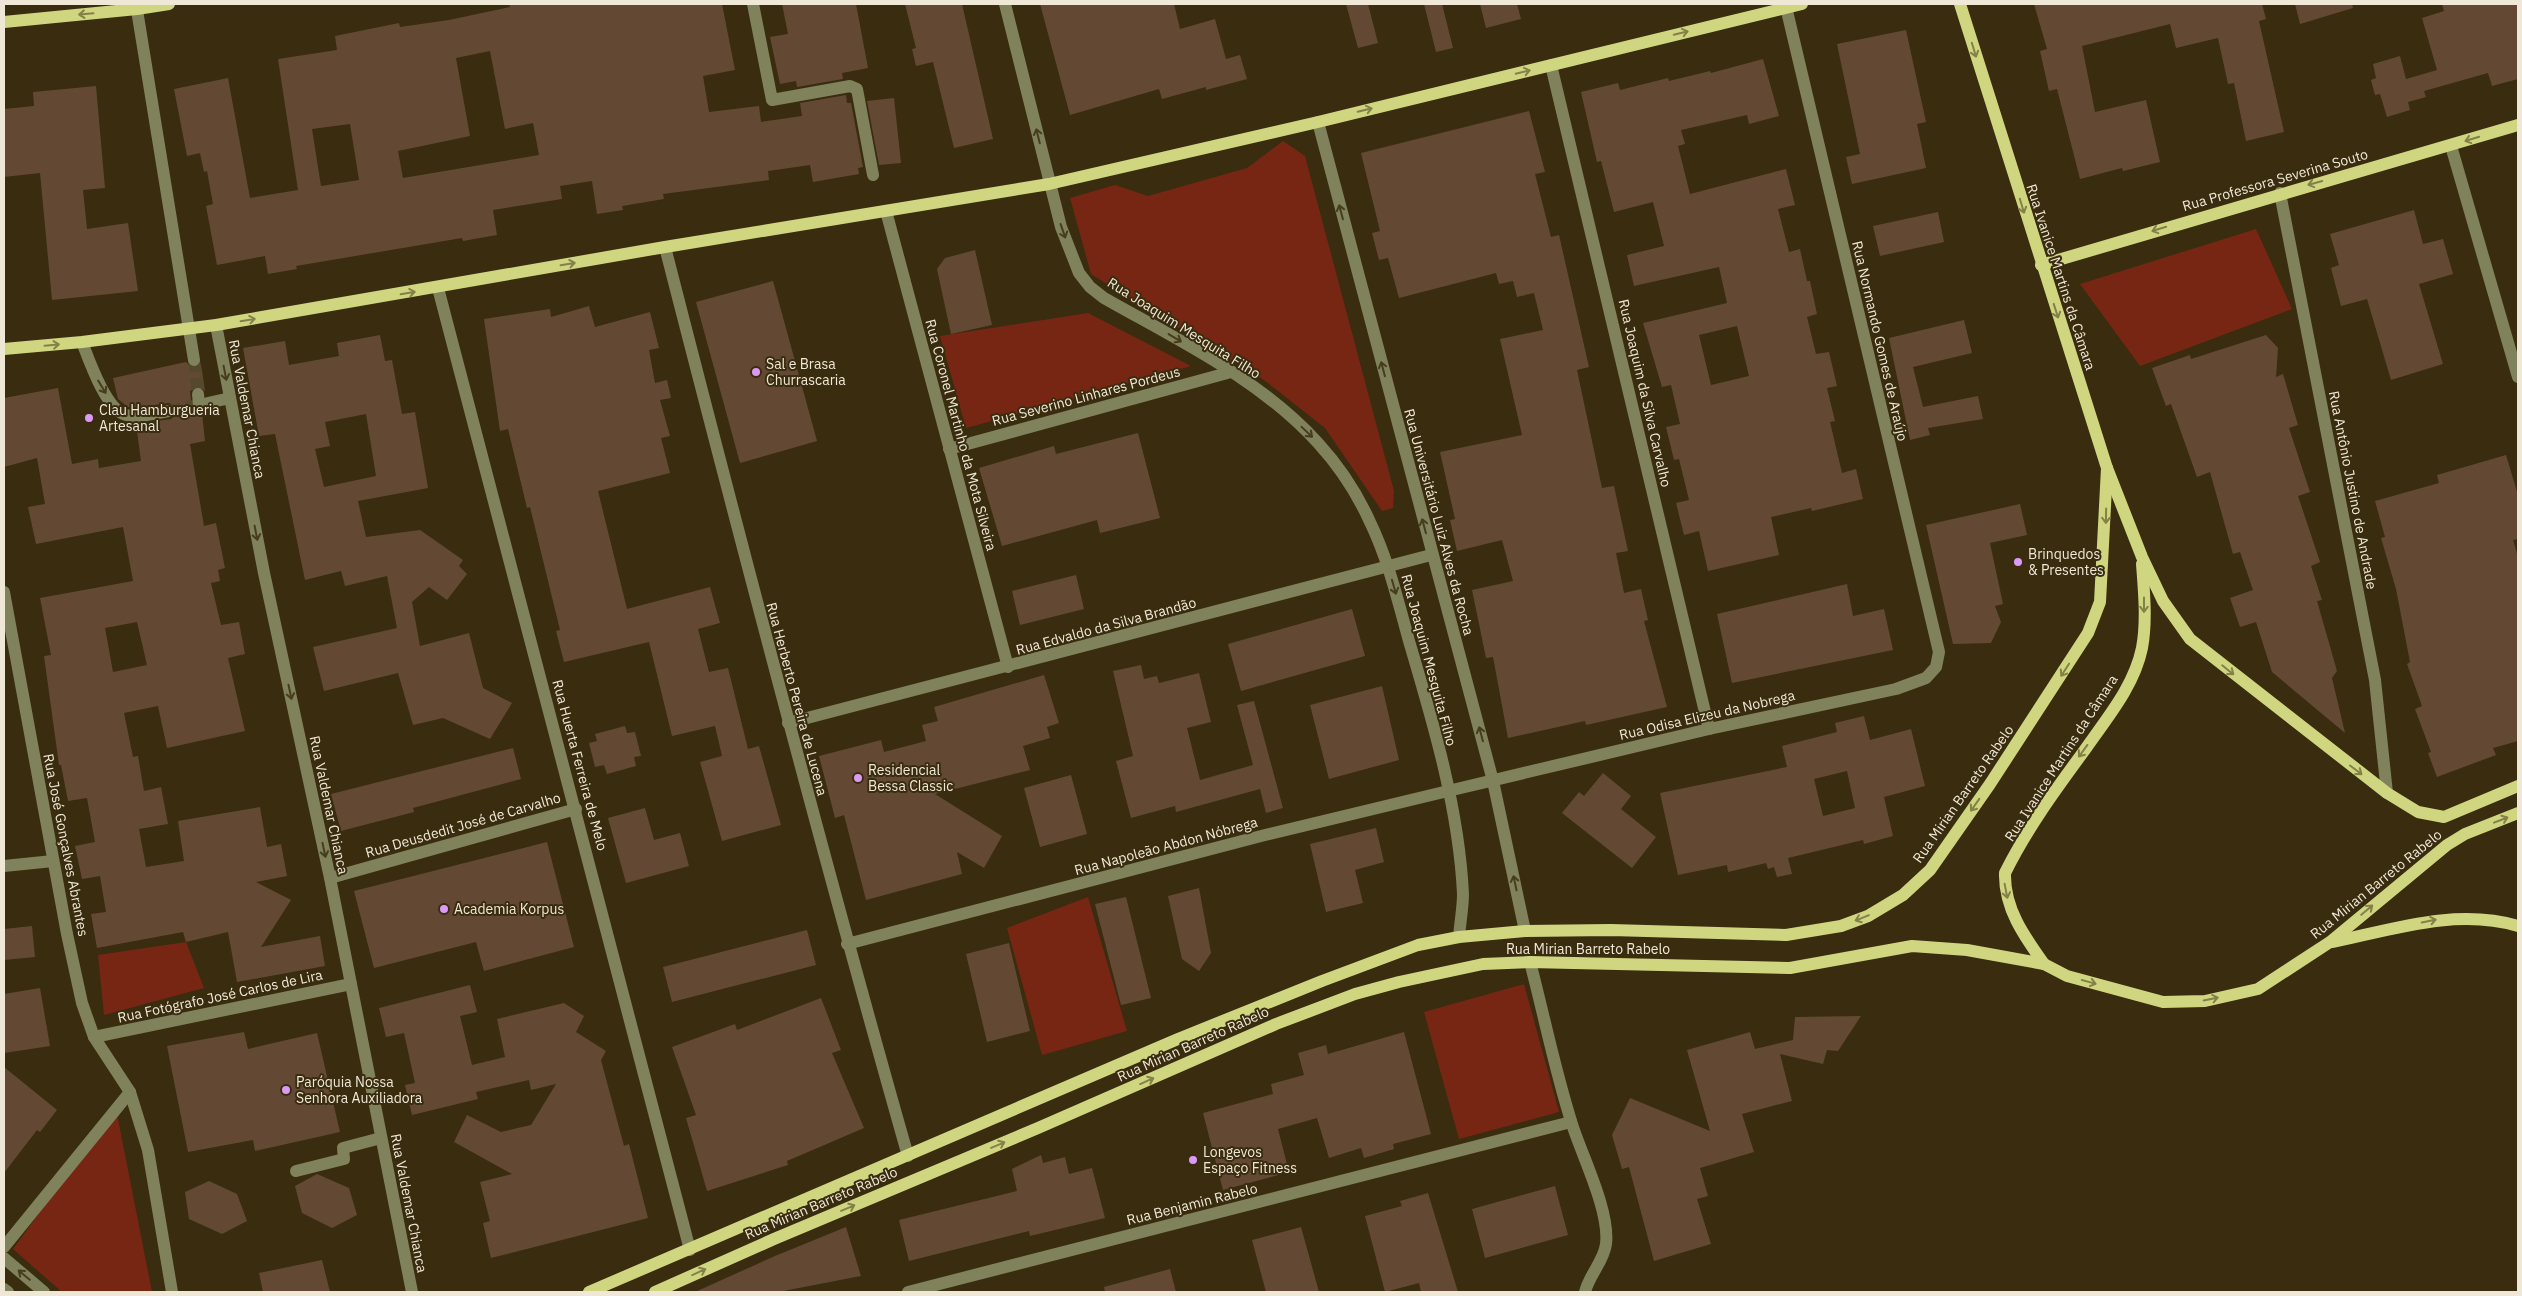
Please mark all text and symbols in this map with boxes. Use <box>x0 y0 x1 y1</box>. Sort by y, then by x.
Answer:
one-way arrow <box>78 9 94 19</box>
one-way arrow <box>1672 28 1688 37</box>
one-way arrow <box>1970 42 1980 58</box>
one-way arrow <box>1514 67 1530 76</box>
one-way arrow <box>1356 105 1372 114</box>
one-way arrow <box>1033 129 1042 145</box>
one-way arrow <box>2464 135 2480 145</box>
street label: Rua Professora Severina Souto <box>2180 145 2370 215</box>
one-way arrow <box>2308 179 2324 189</box>
street label: Rua Ivanice Martins da Câmara <box>2022 182 2100 373</box>
one-way arrow <box>2018 197 2028 213</box>
one-way arrow <box>1336 204 1346 220</box>
one-way arrow <box>1058 222 1068 238</box>
one-way arrow <box>2152 225 2168 235</box>
street label: Rua Normando Gomes de Araújo <box>1848 239 1912 443</box>
one-way arrow <box>560 259 576 269</box>
street label: Rua Joaquim Mesquita Filho <box>1104 273 1264 383</box>
one-way arrow <box>400 287 416 297</box>
street label: Rua Joaquim da Silva Carvalho <box>1615 297 1675 489</box>
one-way arrow <box>2052 303 2061 319</box>
one-way arrow <box>240 314 256 324</box>
street label: Rua Coronel Martinho da Mota Silveira <box>921 317 1001 553</box>
one-way arrow <box>1167 334 1181 344</box>
street label: Rua Valdemar Chianca <box>225 338 269 480</box>
one-way arrow <box>44 340 60 350</box>
place label: Sal e Brasa Churrascaria <box>766 355 846 389</box>
one-way arrow <box>1377 361 1387 377</box>
street label: Rua Severino Linhares Pordeus <box>990 362 1182 430</box>
one-way arrow <box>221 365 231 381</box>
marker: Sal e Brasa Churrascaria <box>750 366 762 378</box>
one-way arrow <box>97 379 107 393</box>
street label: Rua Antônio Justino de Andrade <box>2325 389 2381 591</box>
place label: Clau Hamburgueria Artesanal <box>99 401 220 435</box>
street label: Rua Universitário Luiz Alves da Rocha <box>1400 407 1478 638</box>
marker: Clau Hamburgueria Artesanal <box>83 412 95 424</box>
one-way arrow <box>1300 426 1313 438</box>
one-way arrow <box>2101 508 2110 524</box>
one-way arrow <box>1419 519 1428 535</box>
one-way arrow <box>252 524 261 540</box>
place label: Brinquedos & Presentes <box>2028 545 2104 579</box>
marker: Brinquedos & Presentes <box>2012 556 2024 568</box>
street label: Rua Joaquim Mesquita Filho <box>1397 572 1461 748</box>
one-way arrow <box>1389 579 1399 595</box>
street label: Rua Edvaldo da Silva Brandão <box>1014 593 1198 659</box>
one-way arrow <box>2139 597 2149 613</box>
street label: Rua Herberto Pereira de Lucena <box>762 600 832 798</box>
one-way arrow <box>2060 662 2070 676</box>
one-way arrow <box>2221 665 2234 676</box>
street label: Rua Ivanice Martins da Câmara <box>2000 671 2122 845</box>
street label: Rua Huerta Ferreira de Melo <box>548 678 612 853</box>
one-way arrow <box>285 683 295 699</box>
street label: Rua Odisa Elizeu da Nobrega <box>1617 686 1797 744</box>
street label: Rua Mirian Barreto Rabelo <box>1909 721 2018 866</box>
one-way arrow <box>1475 726 1485 742</box>
street label: Rua Valdemar Chianca <box>306 734 353 876</box>
one-way arrow <box>2078 744 2088 758</box>
street label: Rua José Gonçalves Abrantes <box>39 752 93 938</box>
place label: Residencial Bessa Classic <box>868 761 953 795</box>
one-way arrow <box>2349 764 2362 775</box>
marker: Residencial Bessa Classic <box>852 772 864 784</box>
street label: Rua Deusdedit José de Carvalho <box>363 788 563 862</box>
one-way arrow <box>1970 798 1980 812</box>
street label: Rua Napoleão Abdon Nóbrega <box>1072 813 1260 879</box>
one-way arrow <box>2492 815 2508 824</box>
street label: Rua Mirian Barreto Rabelo <box>2307 825 2446 943</box>
one-way arrow <box>320 842 329 858</box>
one-way arrow <box>1510 875 1519 891</box>
one-way arrow <box>2002 882 2012 898</box>
place label: Academia Korpus <box>454 900 564 918</box>
marker: Academia Korpus <box>438 903 450 915</box>
one-way arrow <box>2361 905 2374 916</box>
one-way arrow <box>1855 914 1871 923</box>
one-way arrow <box>2421 916 2437 926</box>
street label: Rua Mirian Barreto Rabelo <box>1506 940 1670 958</box>
street label: Rua Fotógrafo José Carlos de Lira <box>116 965 325 1027</box>
one-way arrow <box>2081 978 2097 987</box>
one-way arrow <box>2203 994 2219 1004</box>
street label: Rua Mirian Barreto Rabelo <box>1114 1002 1272 1086</box>
place label: Paróquia Nossa Senhora Auxiliadora <box>296 1073 423 1107</box>
one-way arrow <box>1139 1075 1154 1085</box>
marker: Paróquia Nossa Senhora Auxiliadora <box>280 1084 292 1096</box>
street label: Rua Valdemar Chianca <box>387 1132 431 1274</box>
one-way arrow <box>990 1140 1005 1150</box>
place label: Longevos Espaço Fitness <box>1203 1143 1297 1177</box>
marker: Longevos Espaço Fitness <box>1187 1154 1199 1166</box>
street label: Rua Mirian Barreto Rabelo <box>742 1163 900 1243</box>
street label: Rua Benjamin Rabelo <box>1125 1179 1259 1229</box>
one-way arrow <box>840 1202 855 1212</box>
one-way arrow <box>691 1267 706 1277</box>
one-way arrow <box>18 1270 31 1281</box>

